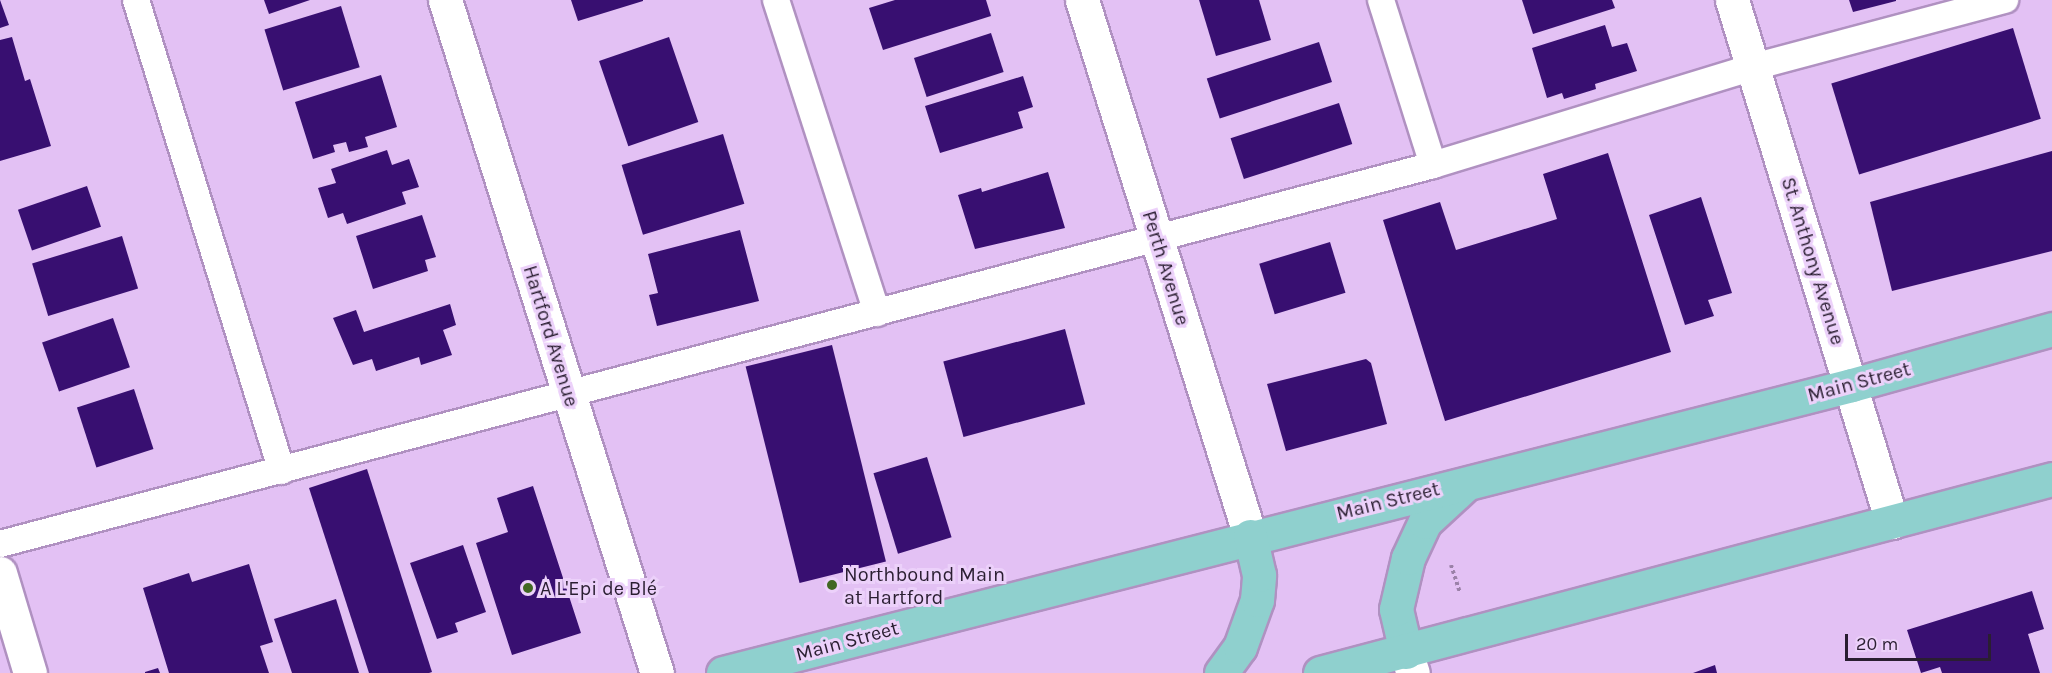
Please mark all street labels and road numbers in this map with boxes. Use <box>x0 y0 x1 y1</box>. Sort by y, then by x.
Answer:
street label: St. Anthony Avenue <box>1776 174 1850 348</box>
street label: Perth Avenue <box>1137 208 1195 328</box>
street label: Hartford Avenue <box>518 262 584 410</box>
street label: Main Street <box>1805 357 1913 407</box>
street label: Main Street <box>1334 477 1442 525</box>
street label: Main Street <box>793 616 901 666</box>

